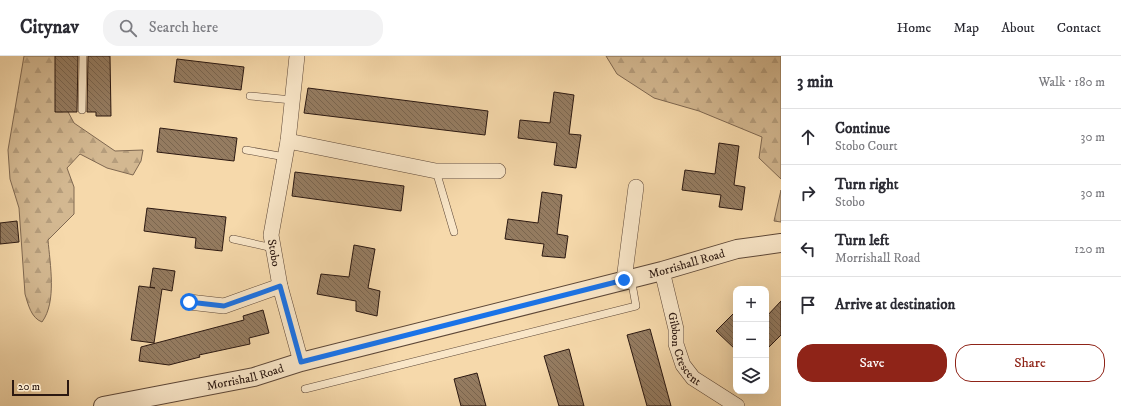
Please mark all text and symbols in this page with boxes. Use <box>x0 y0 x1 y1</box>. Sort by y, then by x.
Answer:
search box <box>103 10 383 46</box>
text: Citynav <box>20 16 79 39</box>
icon: search <box>117 17 139 39</box>
text: Search here <box>149 18 218 37</box>
text: Home <box>897 19 931 37</box>
text: Map <box>953 19 979 37</box>
text: About <box>1001 19 1035 37</box>
text: Contact <box>1057 19 1101 37</box>
text: 3 min <box>797 71 833 93</box>
text: Walk · 180 m <box>1038 74 1105 90</box>
text: Continue <box>835 119 890 138</box>
icon: ahead <box>797 126 819 148</box>
text: 30 m <box>1081 129 1105 145</box>
text: Stobo Court <box>835 138 898 154</box>
text: Turn right <box>835 175 898 194</box>
icon: right <box>797 182 819 204</box>
text: 30 m <box>1081 185 1105 201</box>
text: Stobo <box>835 194 865 210</box>
text: Turn left <box>835 231 889 250</box>
street label: Stobo <box>264 238 283 268</box>
icon: left <box>797 238 819 260</box>
text: 120 m <box>1074 241 1105 257</box>
street label: Morrishall Road <box>647 246 727 282</box>
text: Morrishall Road <box>835 250 920 266</box>
route end <box>615 271 633 289</box>
map controls <box>733 286 769 394</box>
button: + <box>733 286 769 322</box>
route start <box>180 293 198 311</box>
icon: arrive <box>797 294 819 316</box>
text: Arrive at destination <box>835 295 955 314</box>
street label: Gibbon Crescent <box>664 311 704 389</box>
button: − <box>733 322 769 358</box>
button: Save <box>797 344 947 382</box>
button: Share <box>955 344 1105 382</box>
button: layers <box>733 358 769 394</box>
street label: Morrishall Road <box>205 361 286 394</box>
scale bar <box>12 378 69 397</box>
text: 20 m <box>18 380 40 394</box>

